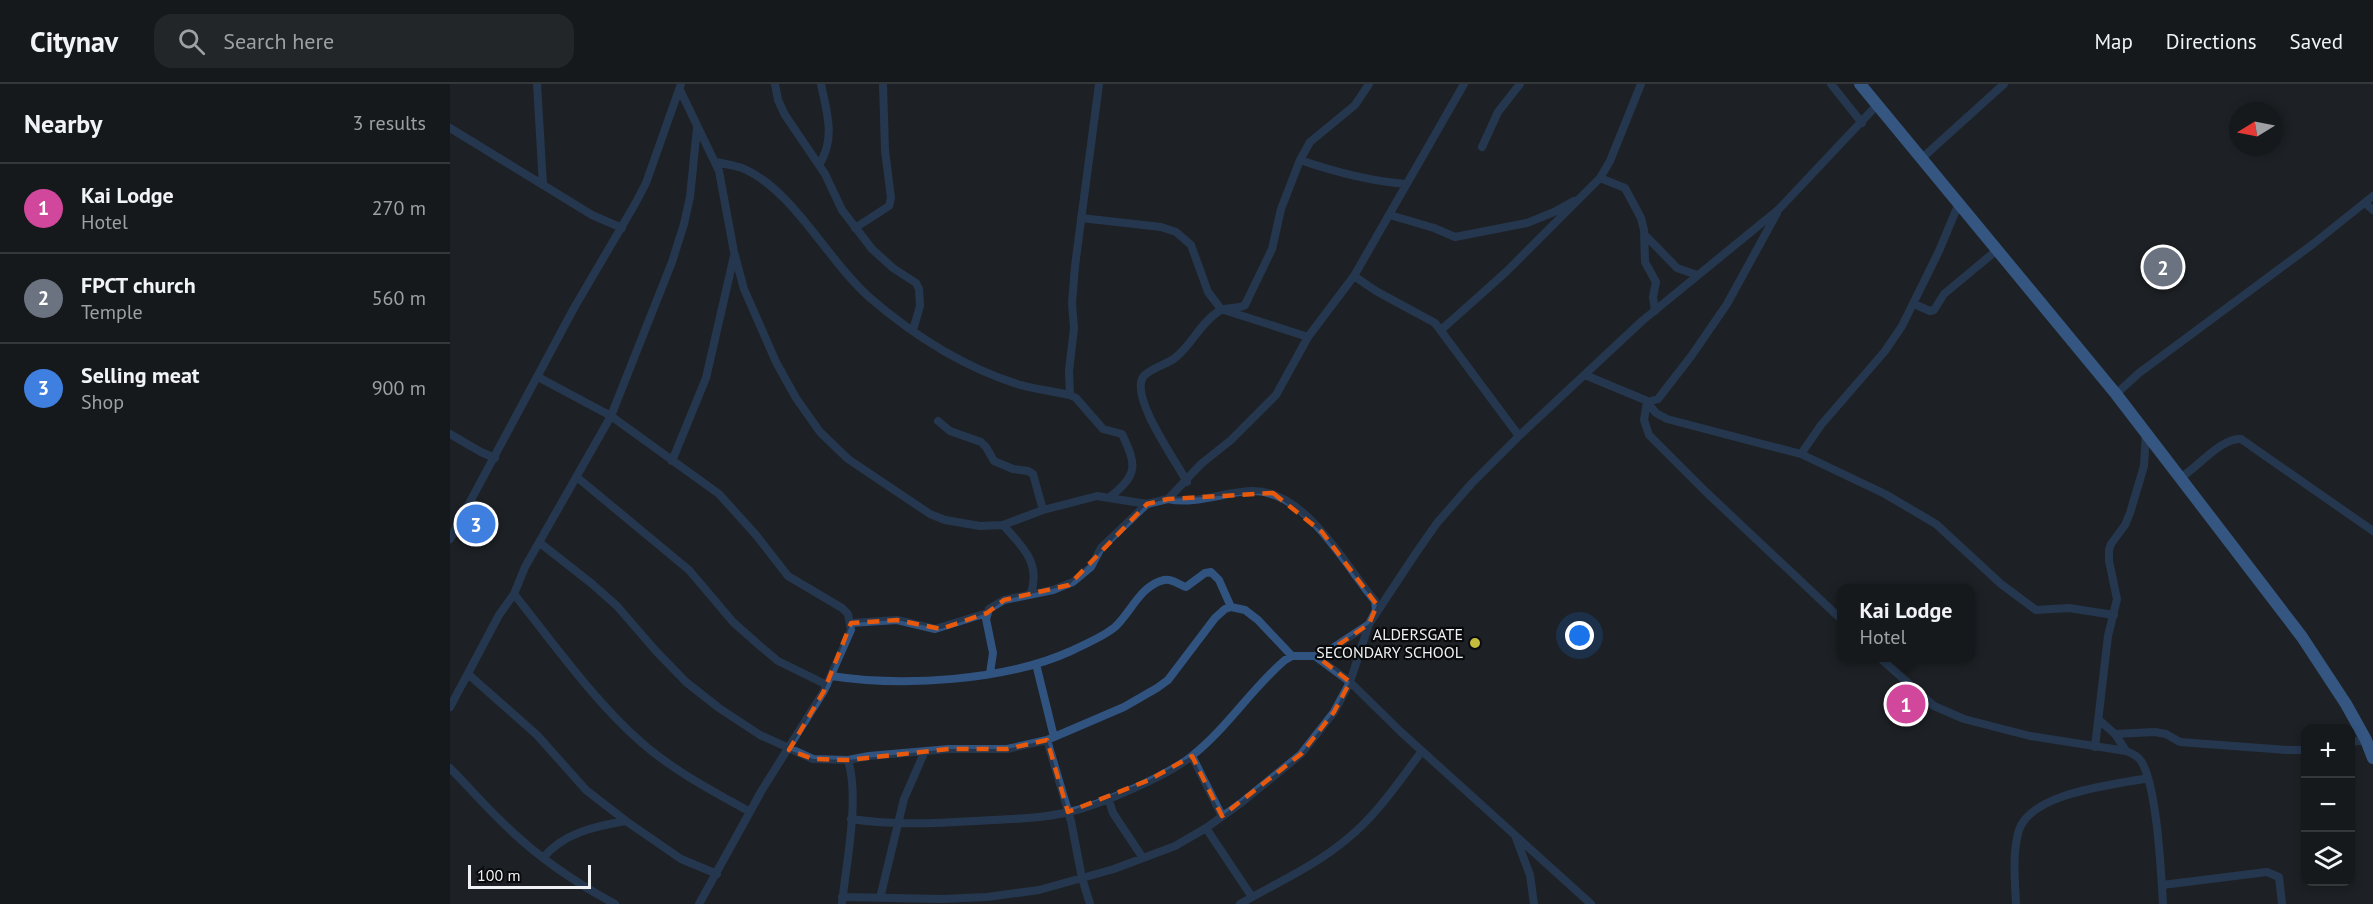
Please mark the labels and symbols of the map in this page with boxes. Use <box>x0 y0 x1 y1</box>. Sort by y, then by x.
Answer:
north arrow <box>2229 102 2283 156</box>
pin: 2 <box>2144 244 2182 290</box>
pin: 3 <box>456 502 496 546</box>
your location <box>1565 621 1594 650</box>
place label: ALDERSGATE SECONDARY SCHOOL <box>1316 624 1463 662</box>
marker: ALDERSGATE SECONDARY SCHOOL <box>1468 636 1482 650</box>
pin: 1 <box>1886 682 1926 726</box>
scale bar <box>468 862 591 890</box>

